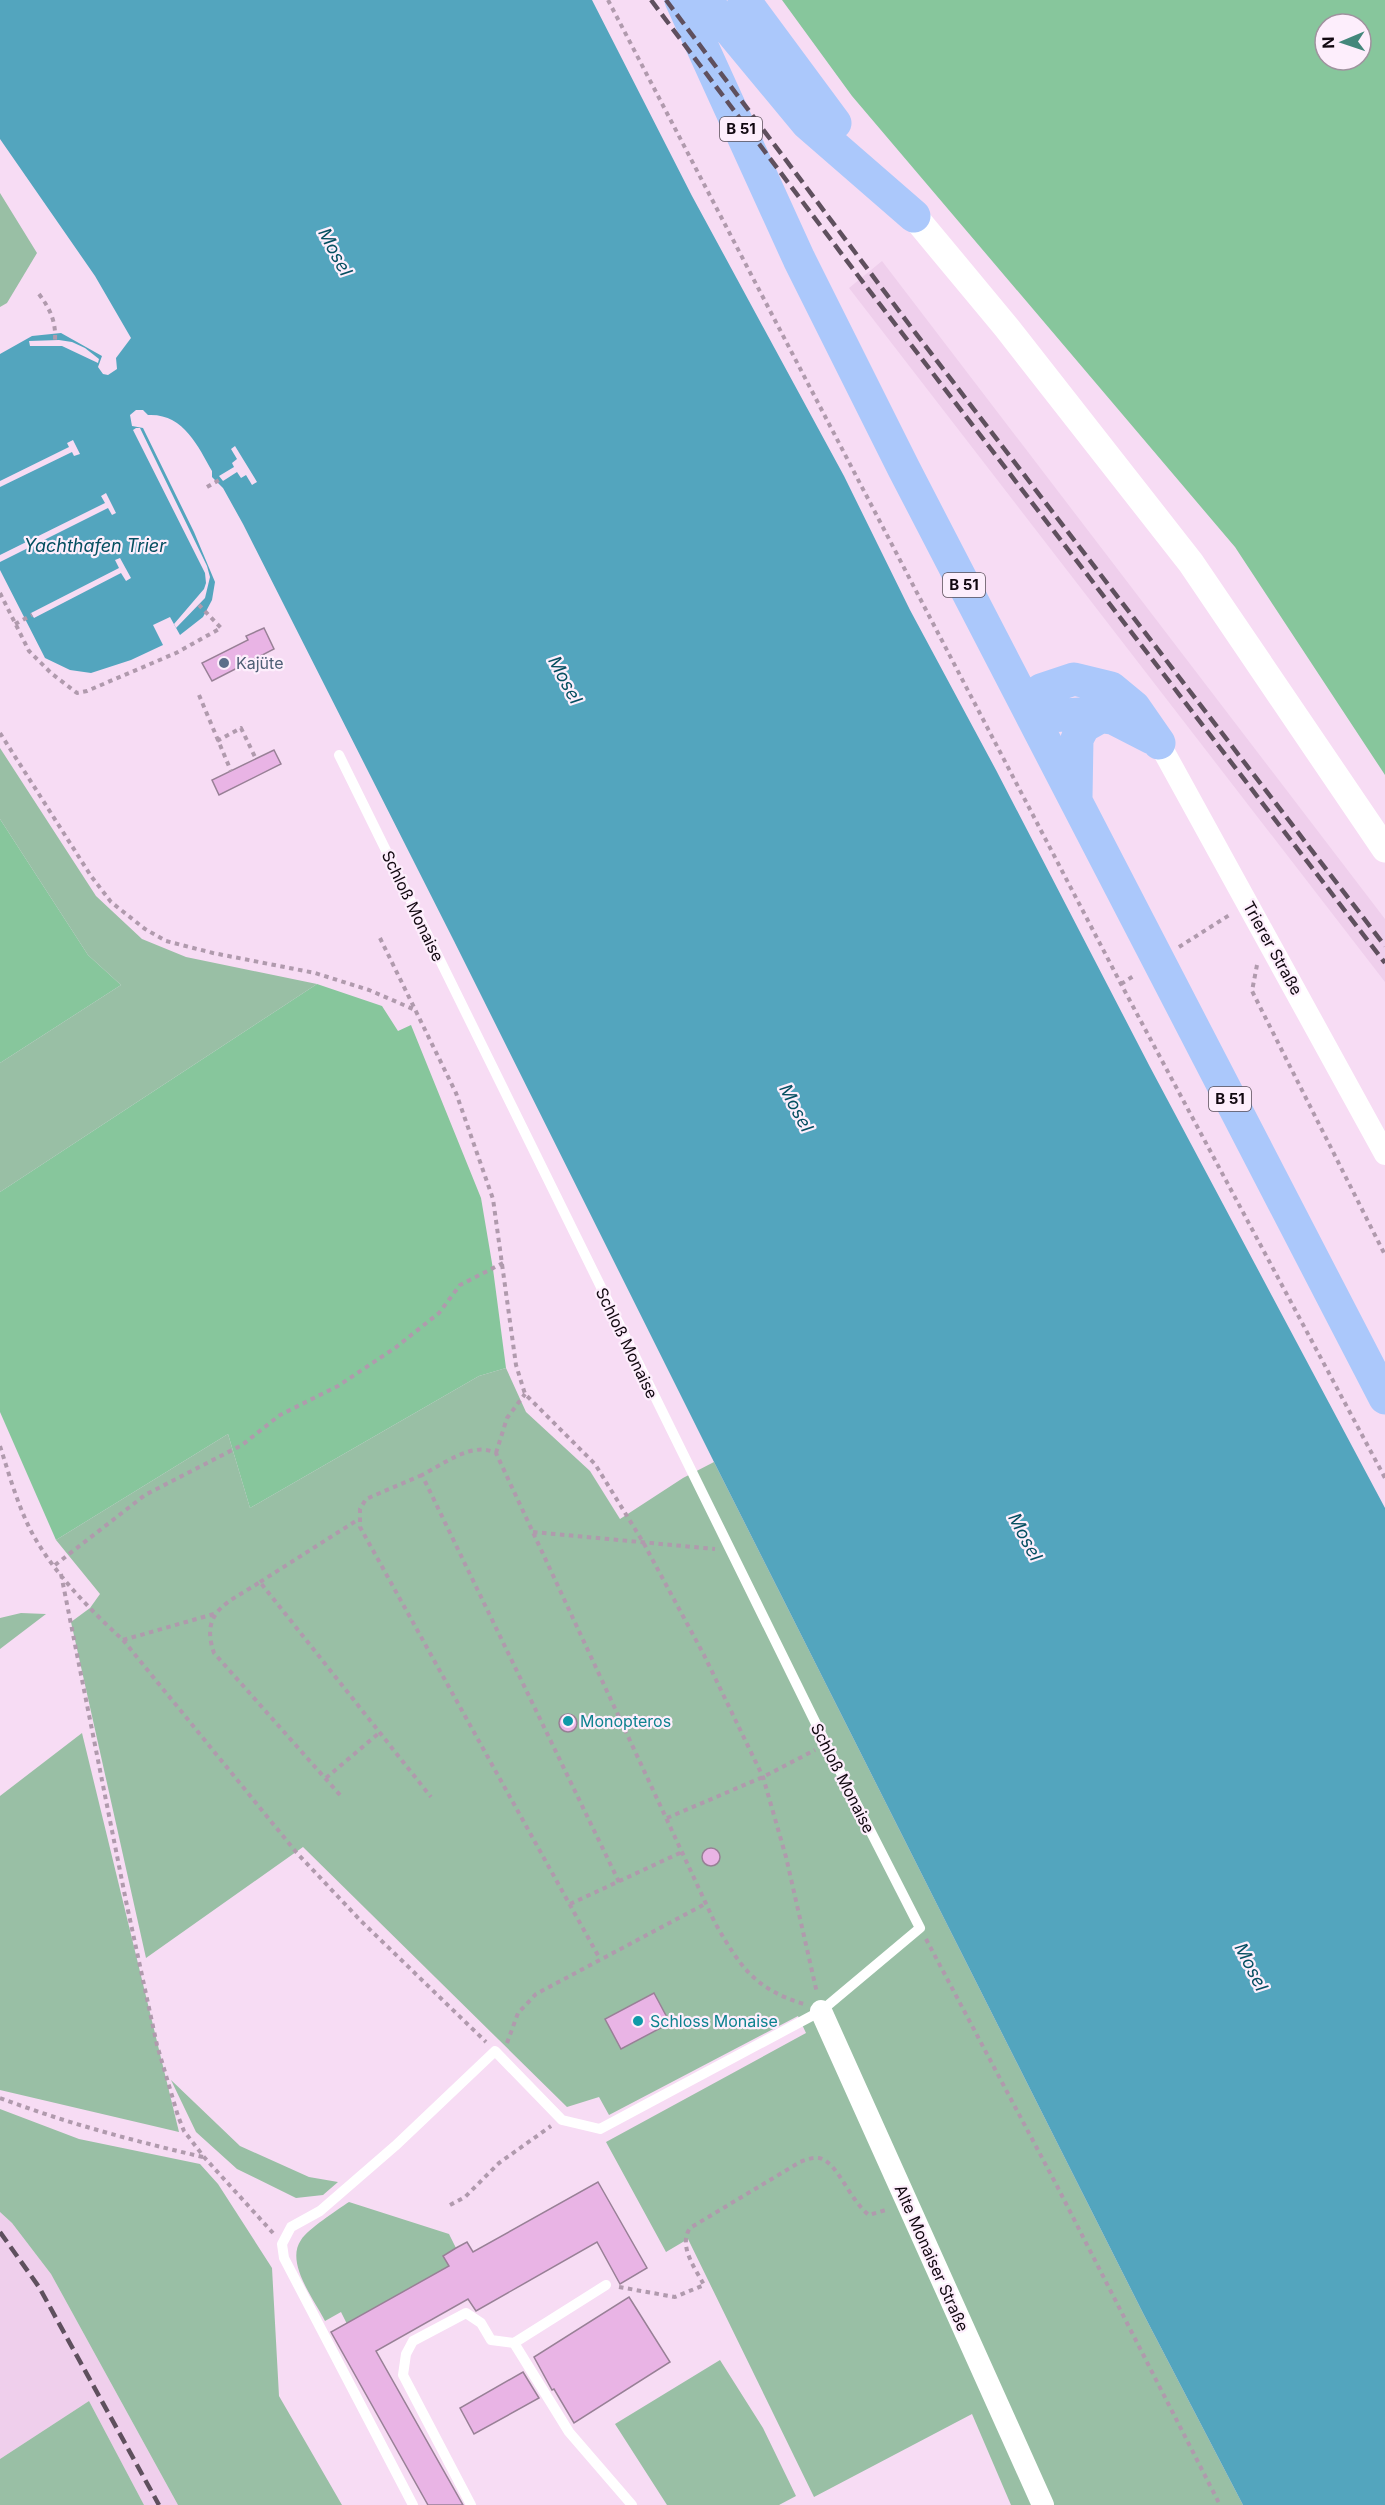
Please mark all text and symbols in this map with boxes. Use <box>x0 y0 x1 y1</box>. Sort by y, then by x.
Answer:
north arrow <box>1313 12 1373 72</box>
text: N <box>1318 36 1338 49</box>
road number: B 51 <box>720 117 762 141</box>
water label: Mosel <box>314 224 357 280</box>
water label: Yachthafen Trier <box>24 535 167 556</box>
road number: B 51 <box>943 573 985 597</box>
water label: Mosel <box>544 652 587 708</box>
place label: Kajüte <box>236 653 283 673</box>
marker: Kajüte <box>217 656 231 670</box>
street label: Schloß Monaise <box>378 847 448 965</box>
street label: Trierer Straße <box>1239 898 1307 998</box>
water label: Mosel <box>775 1080 818 1136</box>
road number: B 51 <box>1209 1087 1251 1111</box>
street label: Schloß Monaise <box>592 1284 662 1402</box>
water label: Mosel <box>1004 1509 1047 1565</box>
place label: Monopteros <box>580 1711 671 1731</box>
marker: Monopteros <box>561 1714 575 1728</box>
street label: Schloß Monaise <box>807 1720 879 1836</box>
water label: Mosel <box>1230 1939 1273 1995</box>
place label: Schloss Monaise <box>650 2011 778 2031</box>
marker: Schloss Monaise <box>631 2014 645 2028</box>
street label: Alte Monaiser Straße <box>891 2182 973 2334</box>

